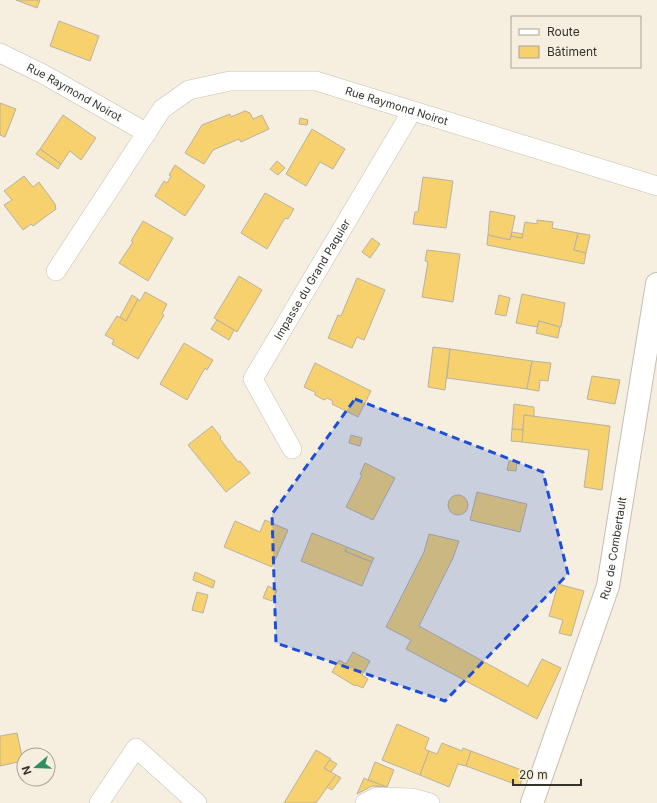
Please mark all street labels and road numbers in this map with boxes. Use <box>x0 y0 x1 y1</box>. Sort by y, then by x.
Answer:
street label: Rue Raymond Noirot <box>24 60 125 124</box>
street label: Rue Raymond Noirot <box>344 83 450 128</box>
street label: Impasse du Grand Paquier <box>271 217 353 342</box>
street label: Rue de Combertault <box>597 496 629 601</box>

